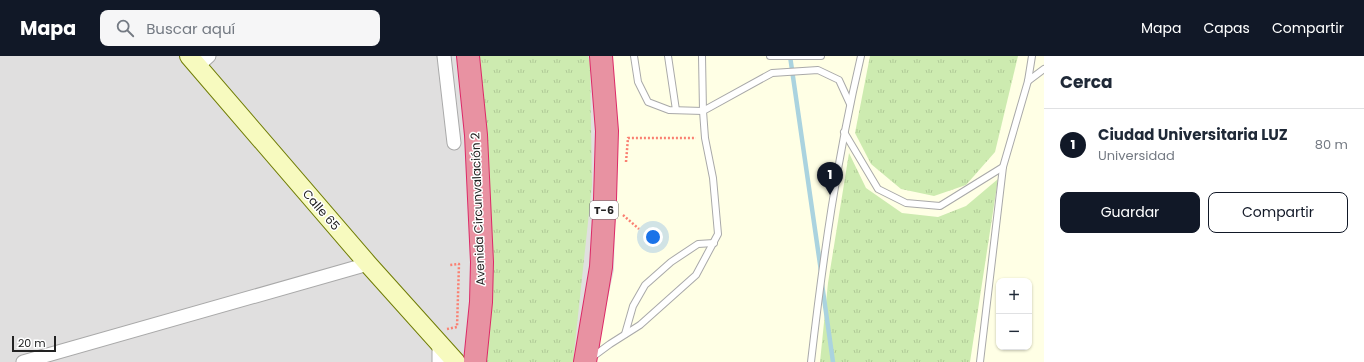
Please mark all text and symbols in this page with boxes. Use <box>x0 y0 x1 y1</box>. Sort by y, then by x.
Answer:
search box <box>100 10 380 46</box>
text: Mapa <box>20 15 76 42</box>
icon: search <box>114 17 136 39</box>
text: Buscar aquí <box>146 18 235 39</box>
text: Mapa <box>1141 18 1181 38</box>
text: Capas <box>1203 18 1250 38</box>
text: Compartir <box>1272 18 1344 38</box>
text: Cerca <box>1060 70 1113 94</box>
text: Ciudad Universitaria LUZ <box>1098 124 1288 145</box>
street label: Avenida Circunvalación 2 <box>466 132 489 286</box>
text: 1 <box>1071 135 1075 154</box>
text: 80 m <box>1315 135 1348 154</box>
text: Universidad <box>1098 146 1175 165</box>
pin: 1 <box>817 162 843 195</box>
street label: Calle 65 <box>299 186 344 234</box>
button: Guardar <box>1060 192 1200 233</box>
button: Compartir <box>1208 192 1348 233</box>
road number: T-6 <box>590 201 618 219</box>
your location <box>643 227 663 247</box>
map controls <box>996 278 1032 350</box>
button: + <box>996 278 1032 314</box>
button: − <box>996 314 1032 350</box>
scale bar <box>12 334 56 353</box>
text: 20 m <box>18 335 46 351</box>

